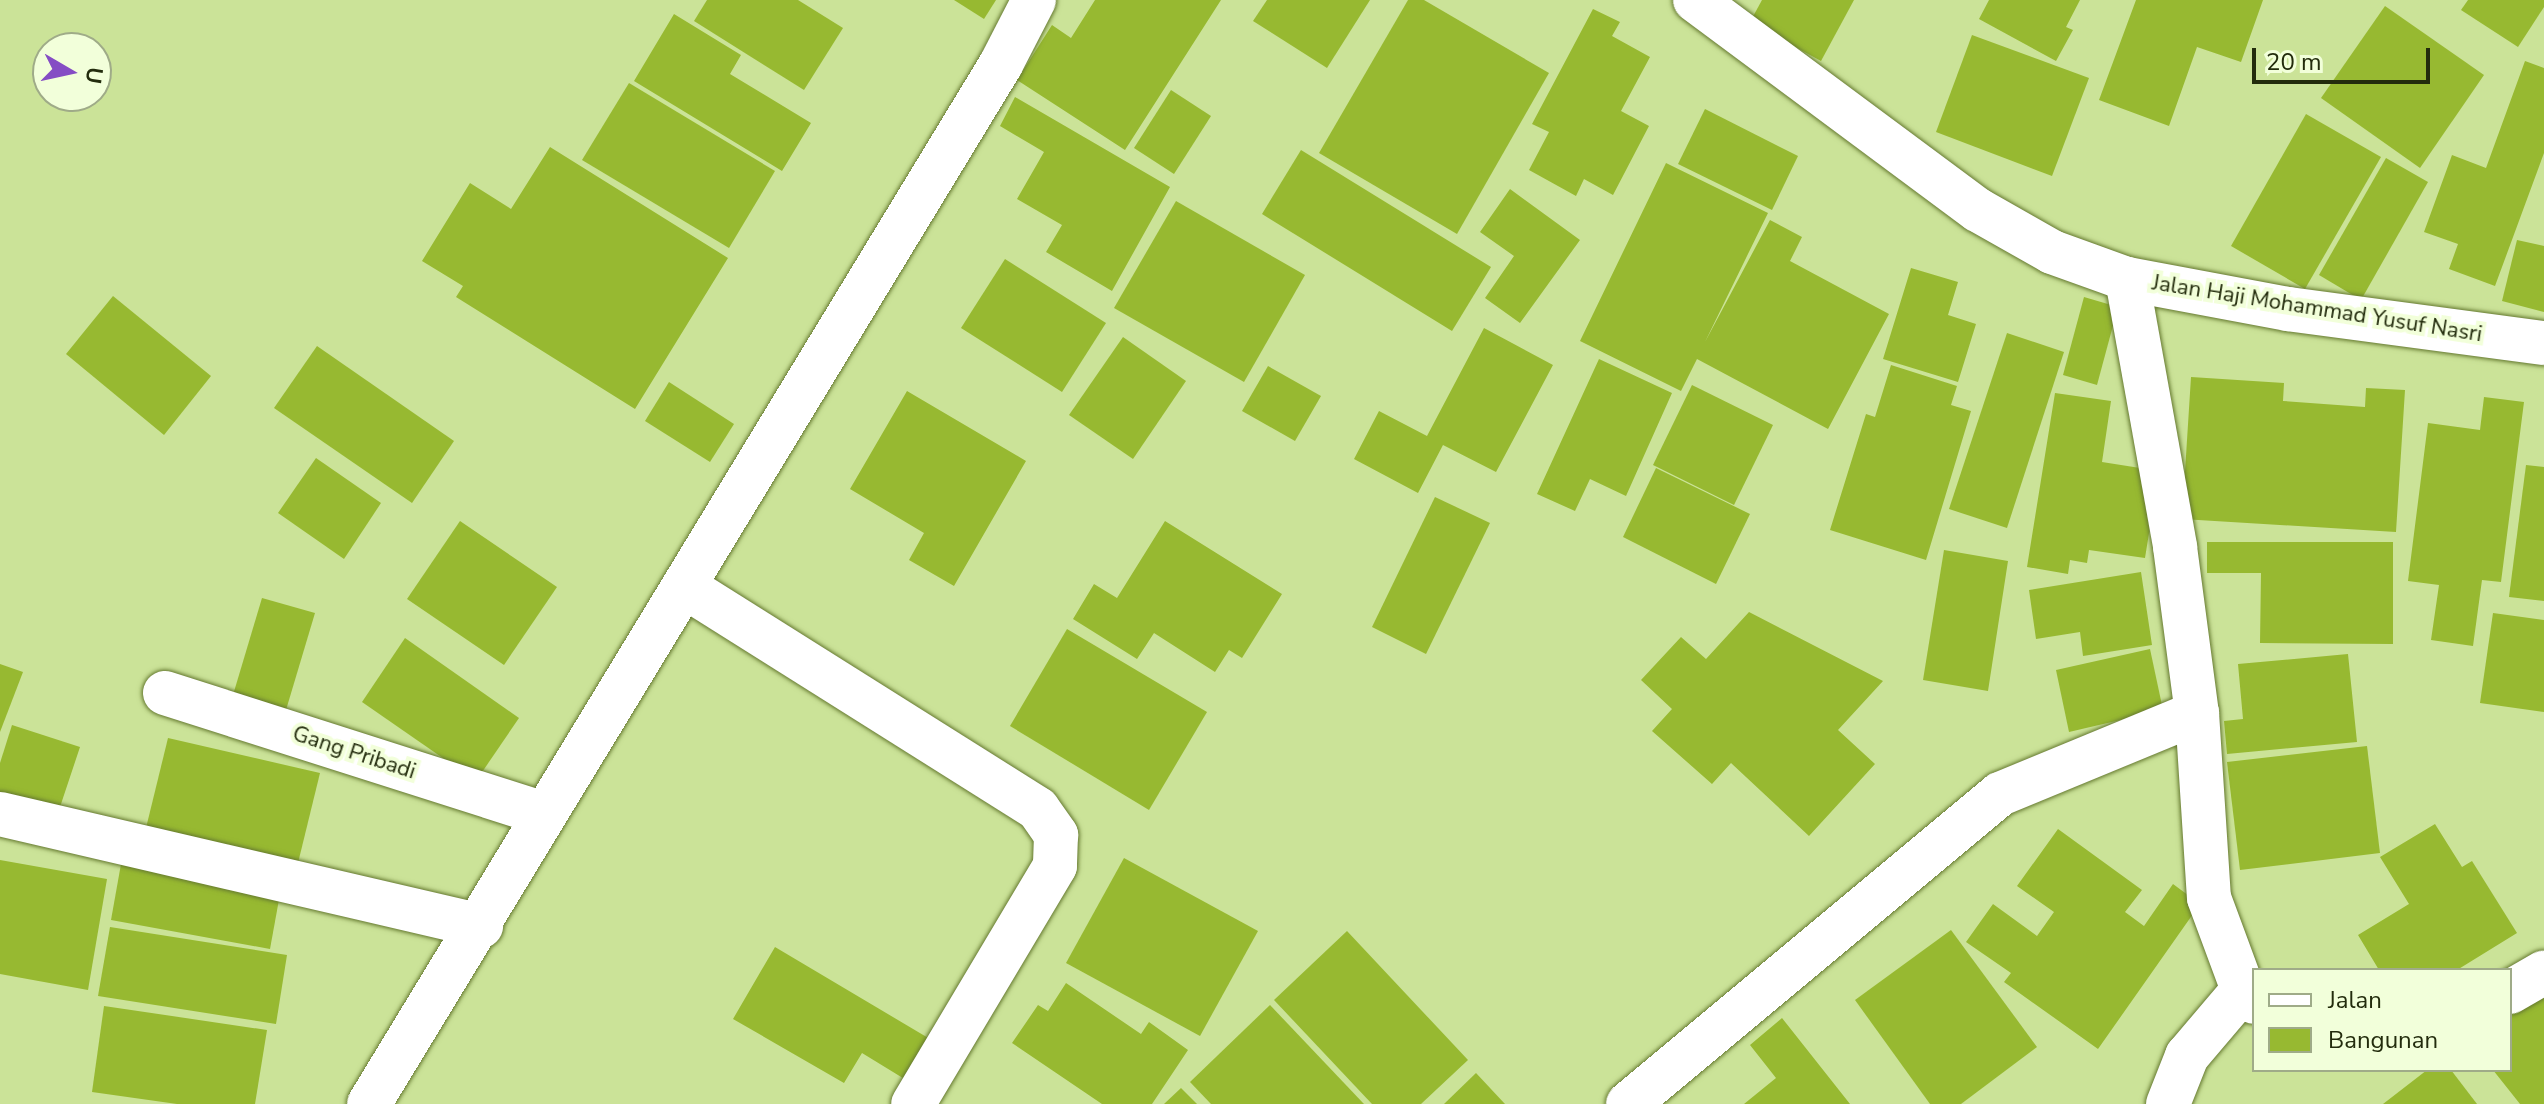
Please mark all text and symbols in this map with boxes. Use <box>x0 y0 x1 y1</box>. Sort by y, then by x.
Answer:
north arrow <box>32 32 112 112</box>
scale bar <box>2256 32 2434 82</box>
text: 20 m <box>2266 46 2322 78</box>
text: U <box>78 65 110 86</box>
street label: Jalan Haji Mohammad Yusuf Nasri <box>2150 270 2484 348</box>
street label: Gang Pribadi <box>289 721 419 785</box>
legend <box>2252 968 2512 1072</box>
text: Jalan <box>2328 984 2382 1016</box>
text: Bangunan <box>2328 1024 2438 1056</box>

